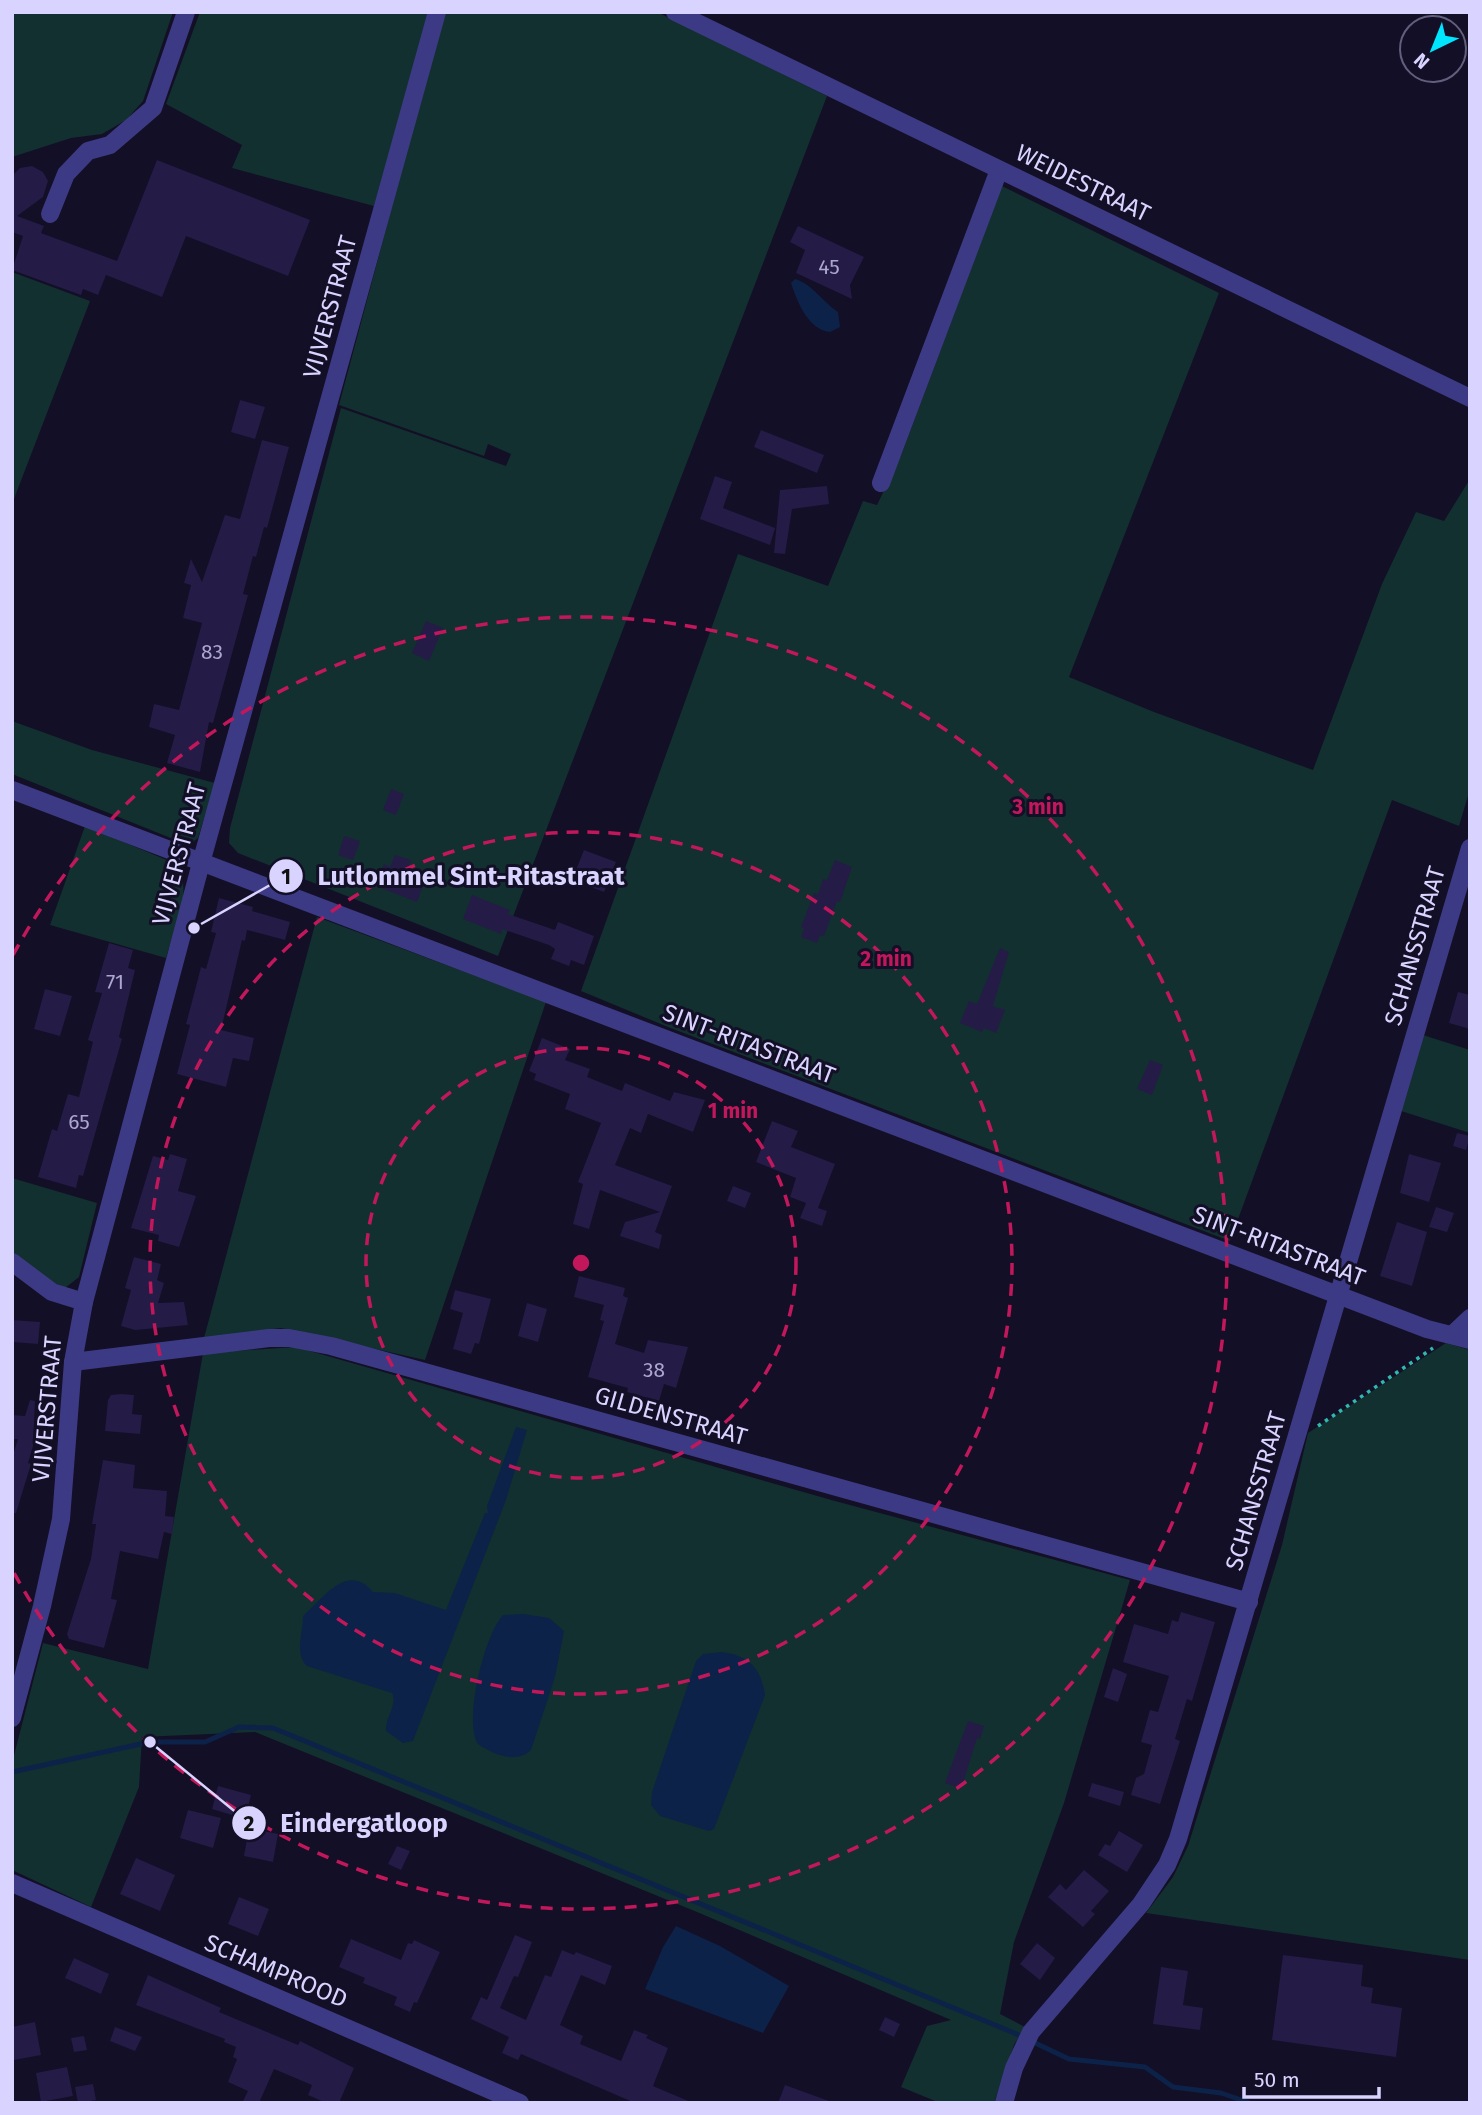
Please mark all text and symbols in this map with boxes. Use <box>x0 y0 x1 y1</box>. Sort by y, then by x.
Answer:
north arrow <box>1398 14 1468 84</box>
text: N <box>1409 48 1434 74</box>
street label: WEIDESTRAAT <box>1011 138 1155 228</box>
street label: VIJVERSTRAAT <box>298 232 363 381</box>
house number: 45 <box>818 254 840 280</box>
house number: 83 <box>201 639 223 665</box>
street label: VIJVERSTRAAT <box>147 779 212 928</box>
text: 3 min <box>1011 794 1064 820</box>
callout: Lutlommel Sint-Ritastraat <box>268 853 638 900</box>
text: Lutlommel Sint-Ritastraat <box>318 861 625 892</box>
street label: SCHANSSTRAAT <box>1379 863 1451 1029</box>
text: 1 <box>281 864 291 890</box>
text: 2 min <box>860 946 912 972</box>
house number: 71 <box>106 969 124 995</box>
street label: SINT-RITASTRAAT <box>659 998 840 1090</box>
text: 1 min <box>708 1098 758 1124</box>
house number: 65 <box>68 1109 90 1135</box>
street label: SINT-RITASTRAAT <box>1189 1200 1370 1292</box>
centre of rings <box>569 1251 593 1275</box>
street label: VIJVERSTRAAT <box>27 1334 67 1483</box>
house number: 38 <box>643 1357 665 1383</box>
street label: GILDENSTRAAT <box>592 1381 751 1451</box>
street label: SCHANSSTRAAT <box>1220 1408 1292 1574</box>
callout: Eindergatloop <box>232 1800 462 1847</box>
text: Eindergatloop <box>280 1808 448 1839</box>
text: 2 <box>244 1811 255 1837</box>
street label: SCHAMPROOD <box>200 1928 352 2014</box>
scale bar <box>1244 2056 1379 2100</box>
text: 50 m <box>1254 2067 1300 2093</box>

